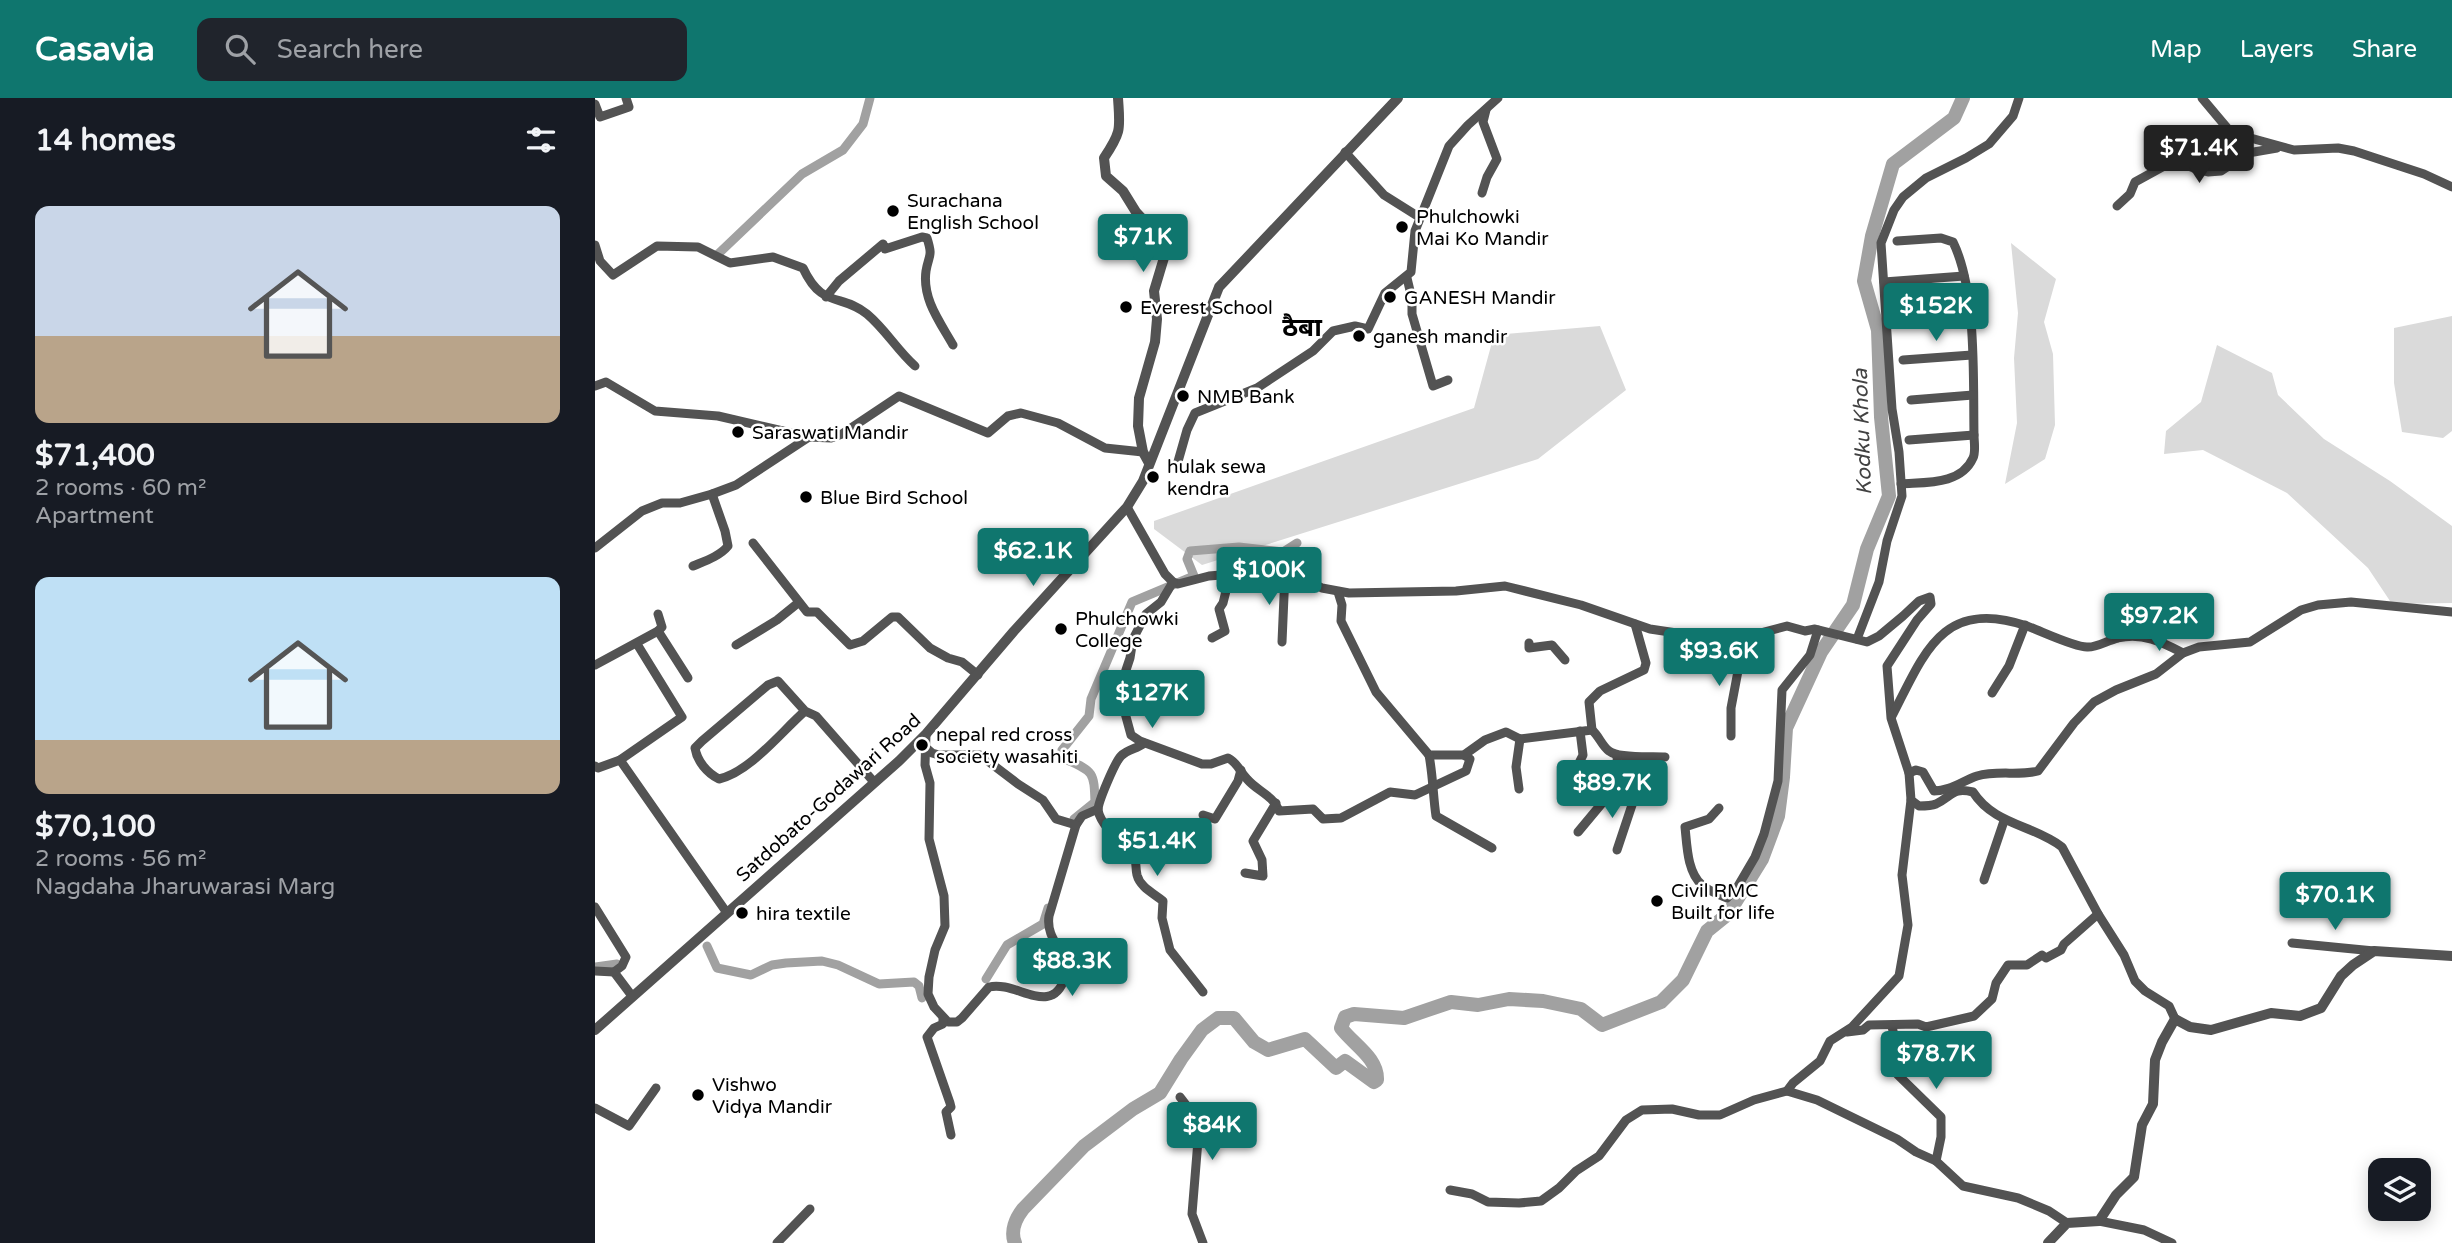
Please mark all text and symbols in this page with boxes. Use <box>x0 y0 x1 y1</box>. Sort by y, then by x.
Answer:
search box <box>197 18 687 81</box>
text: Casavia <box>35 30 155 69</box>
icon: search <box>221 30 259 68</box>
text: Search here <box>277 34 423 65</box>
text: Map <box>2150 35 2202 64</box>
text: Layers <box>2240 35 2314 64</box>
text: Share <box>2352 35 2417 64</box>
icon: filters <box>522 121 560 159</box>
text: 14 homes <box>35 122 176 159</box>
pin: $71.4K <box>2142 126 2256 185</box>
text: $71.4K <box>2160 134 2238 162</box>
place label: Surachana English School <box>907 190 1039 234</box>
marker: Surachana English School <box>885 203 901 219</box>
place label: Phulchowki Mai Ko Mandir <box>1416 206 1549 250</box>
pin: $71K <box>1102 214 1184 274</box>
marker: Phulchowki Mai Ko Mandir <box>1394 219 1410 235</box>
text: $71K <box>1114 223 1172 251</box>
icon: home <box>235 251 361 377</box>
pin: $152K <box>1887 284 1985 343</box>
place label: GANESH Mandir <box>1404 287 1556 309</box>
marker: GANESH Mandir <box>1382 289 1398 305</box>
text: $152K <box>1900 292 1972 320</box>
place label: Everest School <box>1140 297 1273 319</box>
marker: Everest School <box>1118 299 1134 315</box>
district label: ठैबा <box>1282 312 1323 343</box>
place label: ganesh mandir <box>1373 326 1508 348</box>
marker: ganesh mandir <box>1351 328 1367 344</box>
water label: Kodku Khola <box>1848 367 1877 496</box>
place label: NMB Bank <box>1197 386 1295 408</box>
marker: NMB Bank <box>1175 388 1191 404</box>
place label: Saraswati Mandir <box>752 422 909 444</box>
marker: Saraswati Mandir <box>730 424 746 440</box>
text: $71,400 <box>35 437 155 474</box>
place label: hulak sewa kendra <box>1167 456 1266 500</box>
marker: hulak sewa kendra <box>1145 469 1161 485</box>
text: 2 rooms · 60 m² <box>35 474 206 502</box>
place label: Blue Bird School <box>820 487 968 509</box>
marker: Blue Bird School <box>798 489 814 505</box>
text: Apartment <box>35 502 154 530</box>
pin: $62.1K <box>976 528 1090 588</box>
text: $62.1K <box>994 537 1072 565</box>
pin: $100K <box>1220 547 1318 607</box>
text: $100K <box>1233 556 1305 584</box>
pin: $97.2K <box>2102 594 2216 653</box>
text: $97.2K <box>2120 602 2198 630</box>
place label: Phulchowki College <box>1075 608 1179 652</box>
marker: Phulchowki College <box>1053 621 1069 637</box>
icon: home <box>235 622 361 748</box>
pin: $93.6K <box>1662 628 1776 688</box>
text: $93.6K <box>1680 637 1758 665</box>
pin: $127K <box>1103 670 1201 730</box>
text: $127K <box>1116 679 1188 707</box>
street label: Satdobato-Godawari Road <box>732 709 925 886</box>
place label: nepal red cross society wasahiti <box>936 724 1078 768</box>
marker: nepal red cross society wasahiti <box>914 737 930 753</box>
pin: $89.7K <box>1555 760 1669 820</box>
text: $89.7K <box>1573 769 1651 797</box>
text: $70,100 <box>35 808 155 845</box>
pin: $51.4K <box>1100 818 1214 878</box>
text: $51.4K <box>1118 827 1196 855</box>
text: 2 rooms · 56 m² <box>35 845 206 873</box>
pin: $70.1K <box>2278 872 2392 932</box>
text: Nagdaha Jharuwarasi Marg <box>35 873 335 901</box>
place label: Civil RMC Built for life <box>1671 880 1775 924</box>
text: $70.1K <box>2296 881 2374 909</box>
marker: Civil RMC Built for life <box>1649 893 1665 909</box>
place label: hira textile <box>756 903 851 925</box>
marker: hira textile <box>734 905 750 921</box>
pin: $88.3K <box>1015 939 1129 998</box>
text: $88.3K <box>1033 947 1111 975</box>
pin: $78.7K <box>1879 1032 1993 1091</box>
text: $78.7K <box>1897 1040 1975 1068</box>
place label: Vishwo Vidya Mandir <box>712 1074 833 1118</box>
marker: Vishwo Vidya Mandir <box>690 1087 706 1103</box>
pin: $84K <box>1171 1102 1253 1162</box>
text: $84K <box>1183 1111 1241 1139</box>
map controls <box>2368 1158 2431 1221</box>
button: layers <box>2368 1158 2431 1221</box>

